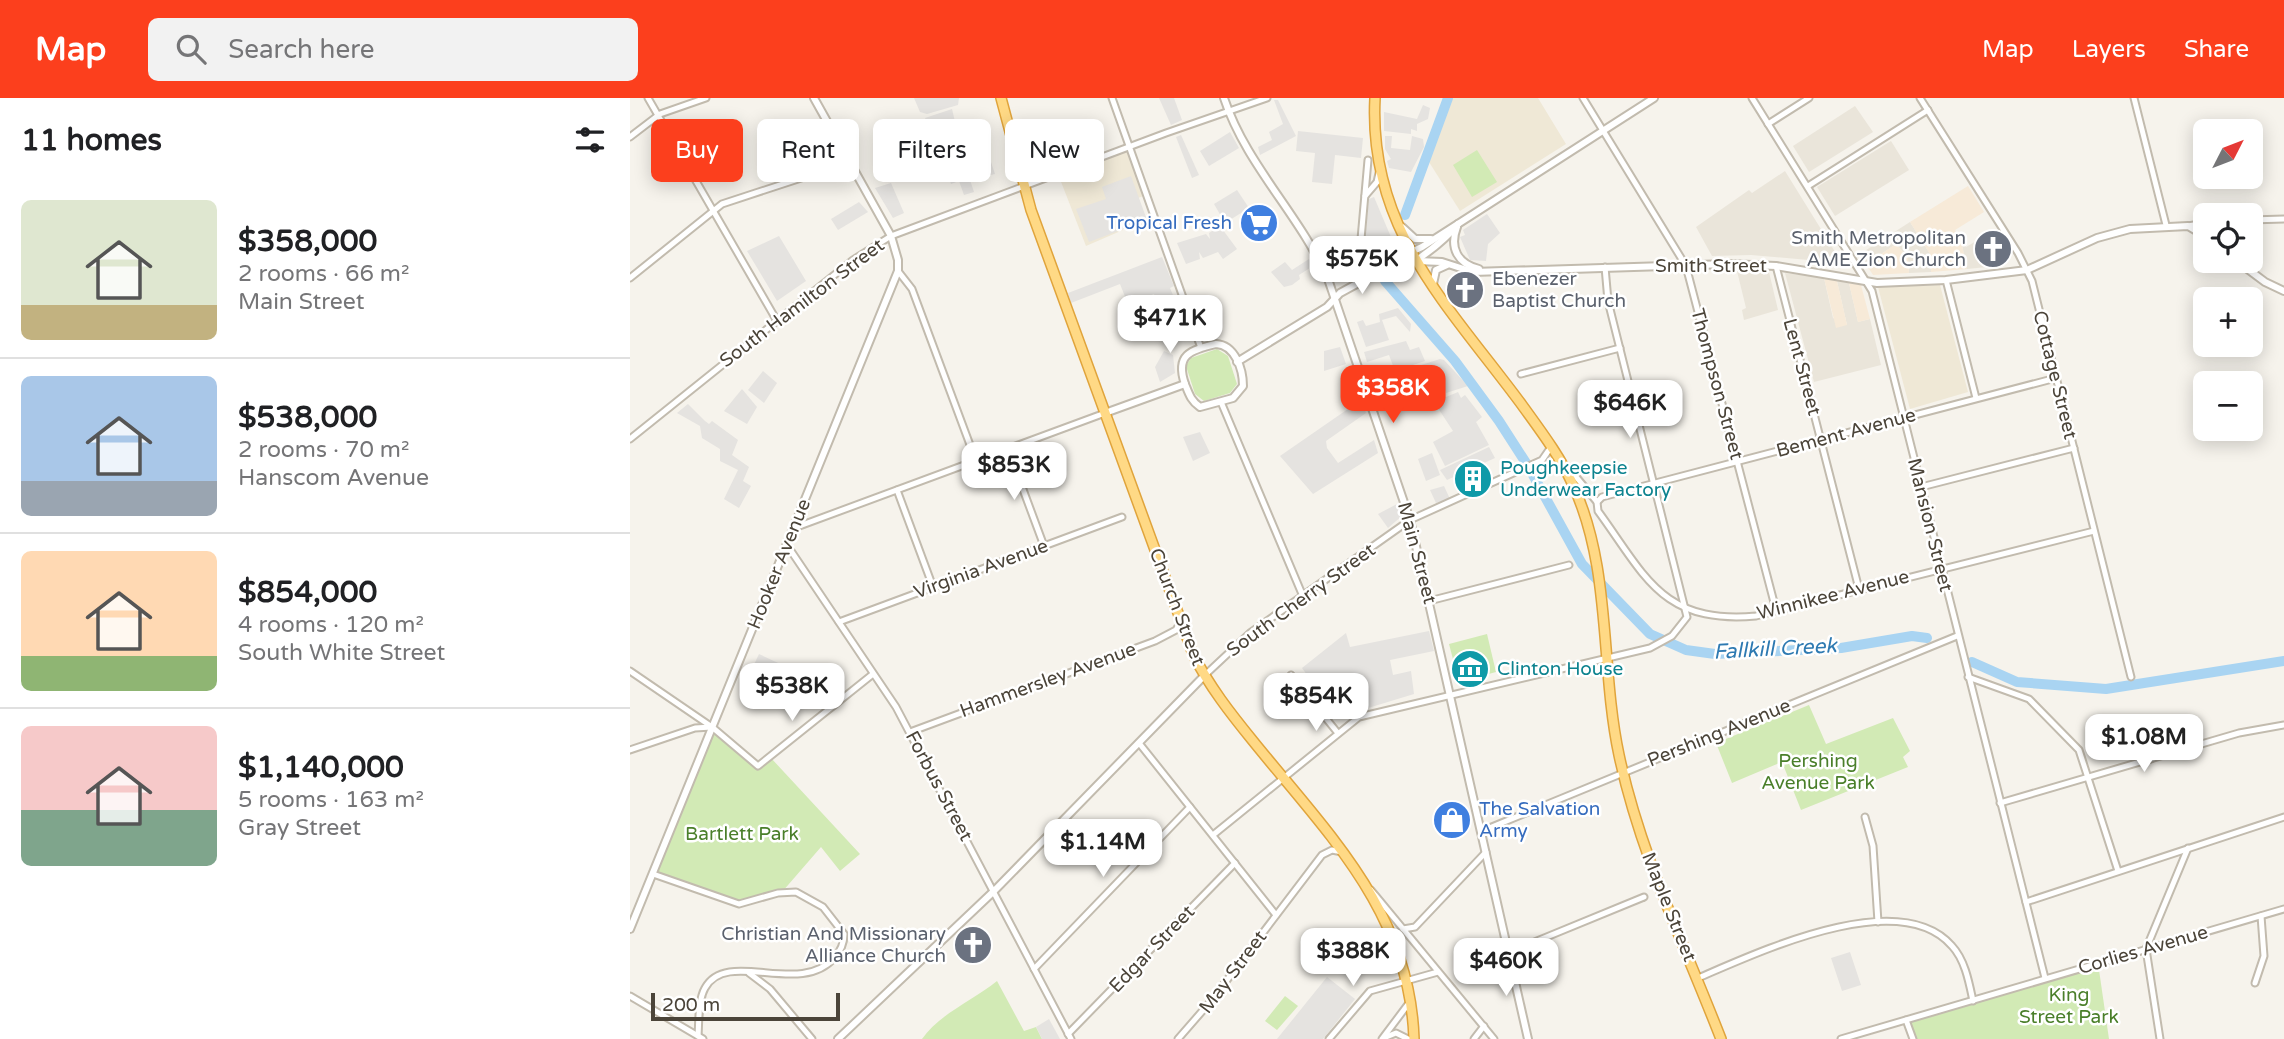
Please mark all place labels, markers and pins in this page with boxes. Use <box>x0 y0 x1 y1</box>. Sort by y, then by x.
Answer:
supermarket icon: Tropical Fresh <box>1238 202 1280 244</box>
place label: Tropical Fresh <box>1106 212 1232 234</box>
place label: Smith Metropolitan AME Zion Church <box>1791 227 1966 271</box>
church icon: Smith Metropolitan AME Zion Church <box>1972 228 2014 270</box>
pin: $575K <box>1313 236 1411 296</box>
place label: Ebenezer Baptist Church <box>1492 268 1626 312</box>
church icon: Ebenezer Baptist Church <box>1444 269 1486 311</box>
pin: $471K <box>1121 296 1219 355</box>
pin: $358K <box>1344 366 1442 425</box>
pin: $646K <box>1581 380 1679 440</box>
pin: $853K <box>965 442 1063 502</box>
place label: Poughkeepsie Underwear Factory <box>1500 457 1671 501</box>
building icon: Poughkeepsie Underwear Factory <box>1452 458 1494 500</box>
museum icon: Clinton House <box>1449 648 1491 690</box>
place label: Clinton House <box>1497 658 1623 680</box>
pin: $538K <box>743 664 841 723</box>
pin: $854K <box>1267 674 1365 733</box>
pin: $1.08M <box>2087 714 2201 774</box>
place label: The Salvation Army <box>1479 798 1600 842</box>
shop icon: The Salvation Army <box>1431 799 1473 841</box>
pin: $1.14M <box>1046 820 1160 879</box>
place label: Christian And Missionary Alliance Church <box>721 923 946 967</box>
church icon: Christian And Missionary Alliance Church <box>952 924 994 966</box>
pin: $388K <box>1304 928 1402 988</box>
pin: $460K <box>1457 939 1555 998</box>

